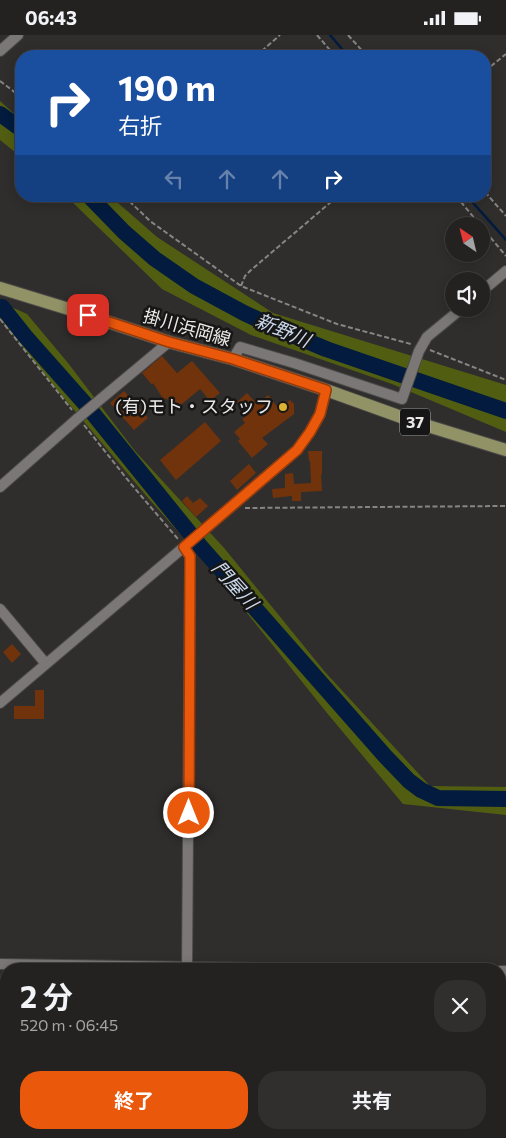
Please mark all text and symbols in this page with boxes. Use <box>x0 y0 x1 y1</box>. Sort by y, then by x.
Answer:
text: 06:43 <box>25 6 77 29</box>
text: 190 m <box>118 65 216 108</box>
icon: right <box>35 70 100 135</box>
text: 右折 <box>118 112 162 139</box>
icon: left <box>160 165 188 193</box>
icon: ahead <box>213 165 241 193</box>
icon: ahead <box>266 165 294 193</box>
icon: right <box>319 165 347 193</box>
north arrow <box>445 217 490 263</box>
map controls <box>445 217 490 317</box>
button: sound <box>445 272 490 317</box>
pin <box>67 294 109 336</box>
icon: arrive <box>74 301 102 329</box>
street label: 掛川浜岡線 <box>141 304 234 350</box>
water label: 新野川 <box>252 308 316 352</box>
place label: (有)モト・スタッフ <box>115 395 273 417</box>
marker: (有)モト・スタッフ <box>277 401 289 413</box>
road number: 37 <box>400 409 430 436</box>
water label: 門屋川 <box>208 556 264 615</box>
position arrow <box>162 786 214 838</box>
text: 2 分 <box>20 977 73 1014</box>
button: close <box>434 980 486 1032</box>
text: 520 m · 06:45 <box>20 1015 118 1034</box>
button: 終了 <box>20 1071 248 1129</box>
button: 共有 <box>258 1071 486 1129</box>

